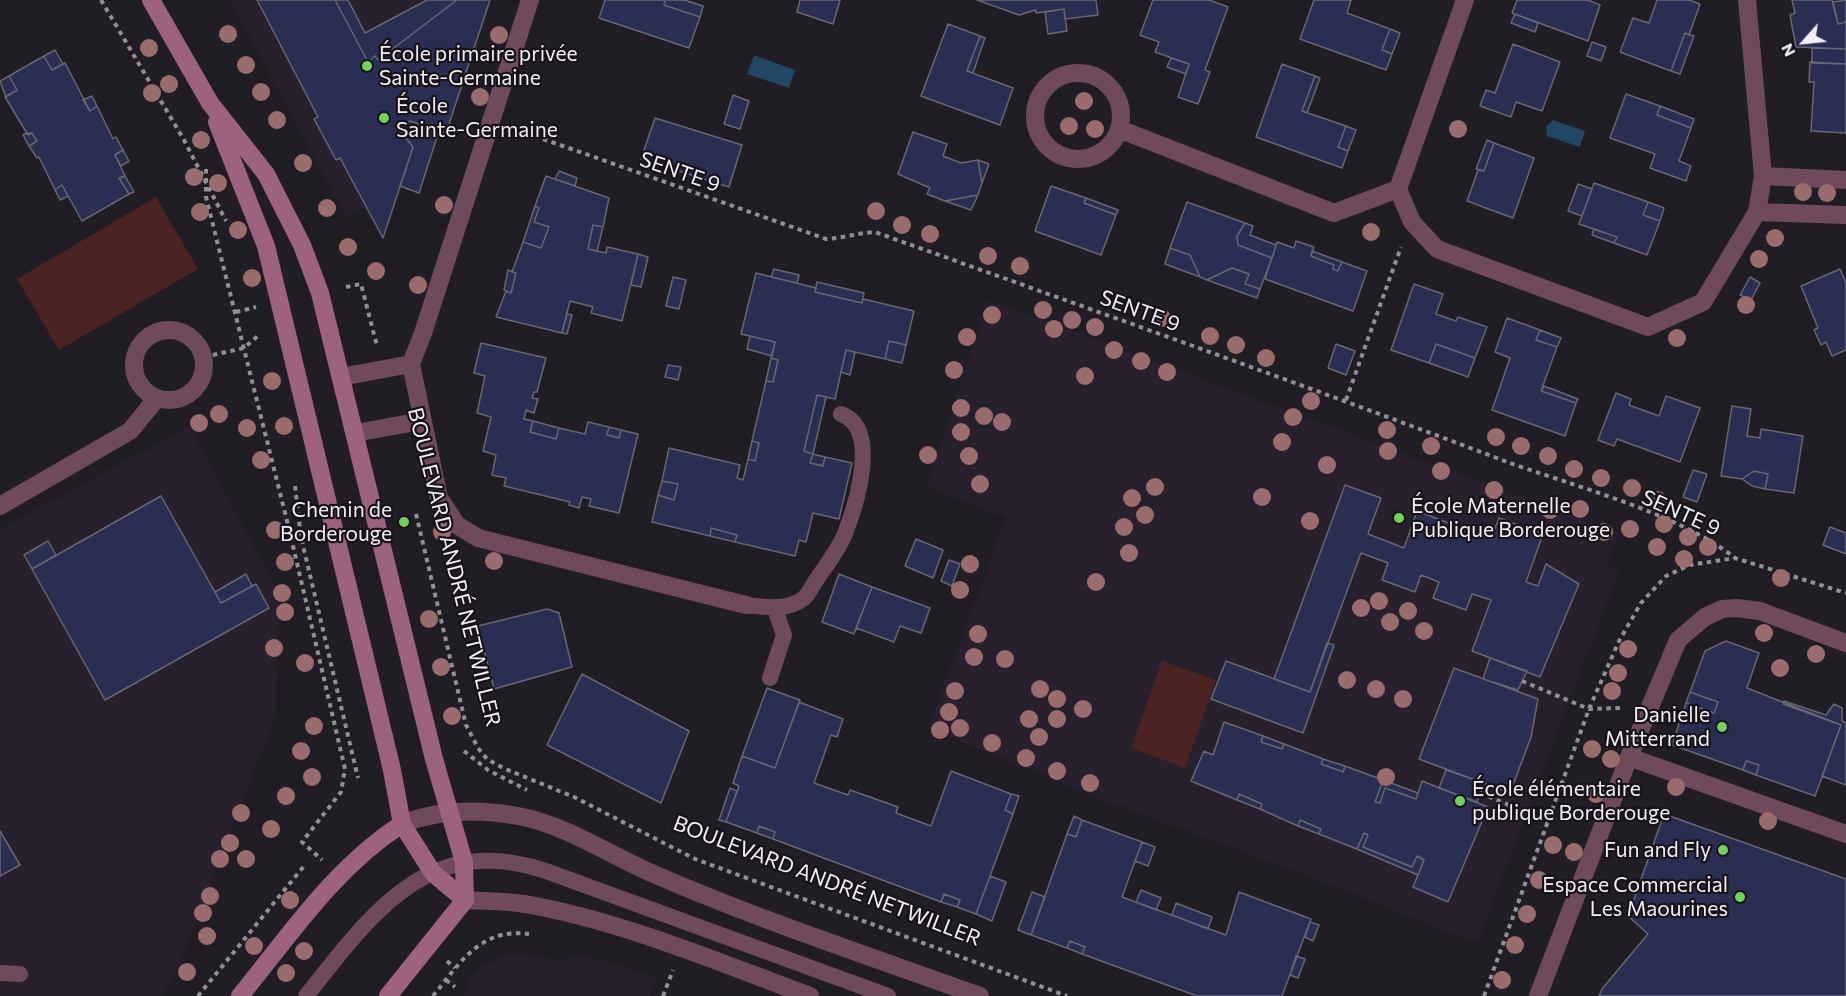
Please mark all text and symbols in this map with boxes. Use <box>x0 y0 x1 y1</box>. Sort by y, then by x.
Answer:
north arrow <box>1774 12 1834 72</box>
place label: École primaire privée Sainte-Germaine <box>379 41 578 91</box>
text: N <box>1776 41 1799 60</box>
marker: École primaire privée Sainte-Germaine <box>360 59 374 73</box>
place label: École Sainte-Germaine <box>396 93 558 143</box>
marker: École Sainte-Germaine <box>377 111 391 125</box>
street label: SENTE 9 <box>637 147 723 197</box>
street label: SENTE 9 <box>1097 285 1183 337</box>
street label: BOULEVARD ANDRÉ NETWILLER <box>402 405 506 729</box>
street label: SENTE 9 <box>1638 485 1724 541</box>
place label: École Maternelle Publique Borderouge <box>1411 493 1610 543</box>
place label: Chemin de Borderouge <box>280 497 392 547</box>
marker: École Maternelle Publique Borderouge <box>1392 511 1406 525</box>
marker: Chemin de Borderouge <box>397 515 411 529</box>
place label: Danielle Mitterrand <box>1605 702 1710 752</box>
marker: Danielle Mitterrand <box>1715 720 1729 734</box>
place label: École élémentaire publique Borderouge <box>1472 776 1670 826</box>
marker: École élémentaire publique Borderouge <box>1453 794 1467 808</box>
street label: BOULEVARD ANDRÉ NETWILLER <box>670 811 984 951</box>
place label: Fun and Fly <box>1604 837 1711 863</box>
marker: Fun and Fly <box>1716 843 1730 857</box>
place label: Espace Commercial Les Maourines <box>1542 872 1728 922</box>
marker: Espace Commercial Les Maourines <box>1733 890 1747 904</box>

